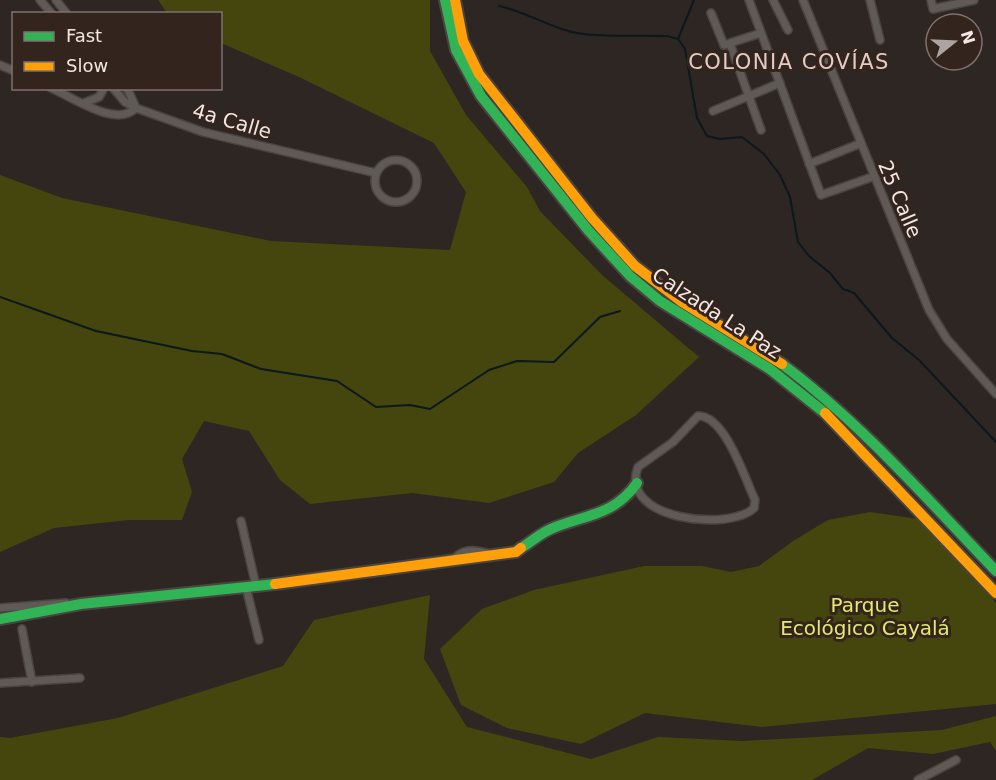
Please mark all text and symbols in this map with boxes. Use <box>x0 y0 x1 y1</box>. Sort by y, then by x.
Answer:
legend <box>12 12 222 90</box>
north arrow <box>924 12 984 72</box>
text: Fast <box>66 25 102 46</box>
text: N <box>957 28 979 47</box>
district label: COLONIA COVÍAS <box>688 49 890 74</box>
text: Slow <box>66 55 108 76</box>
street label: 4a Calle <box>190 98 274 144</box>
street label: 25 Calle <box>873 157 927 241</box>
street label: Calzada La Paz <box>648 262 786 364</box>
park label: Parque Ecológico Cayalá <box>780 593 950 640</box>

